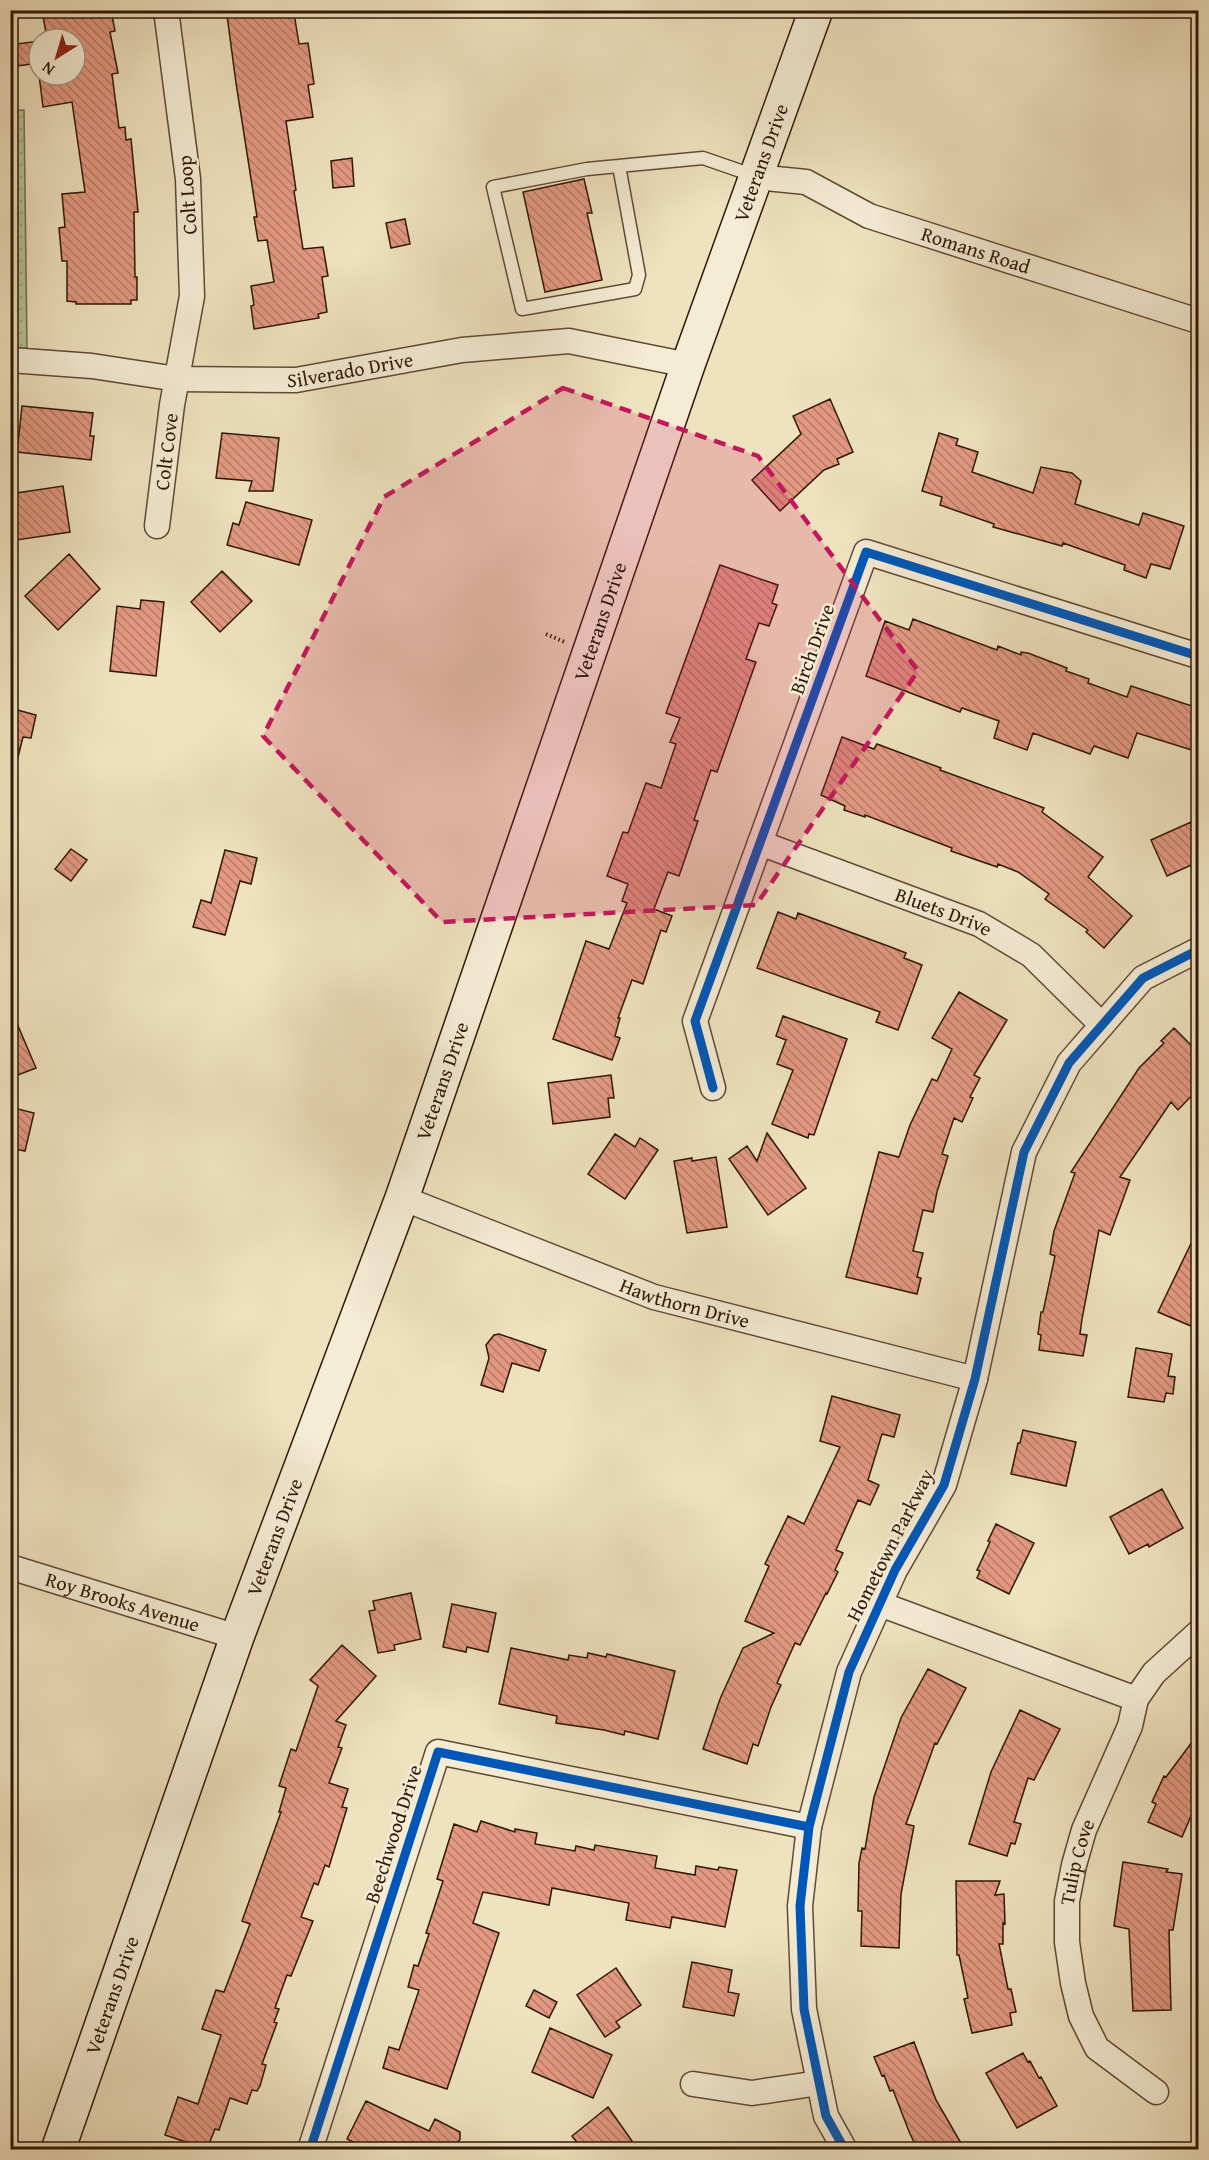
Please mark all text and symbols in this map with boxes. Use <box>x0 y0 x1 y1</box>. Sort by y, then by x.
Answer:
north arrow <box>27 27 87 87</box>
text: N <box>36 56 59 82</box>
street label: Veterans Drive <box>726 99 795 226</box>
street label: Colt Loop <box>169 154 204 236</box>
street label: Romans Road <box>918 219 1035 281</box>
street label: Silverado Drive <box>287 344 415 394</box>
street label: Colt Cove <box>147 411 185 492</box>
street label: Veterans Drive <box>566 558 633 684</box>
street label: Birch Drive <box>782 600 841 698</box>
street label: Bluets Drive <box>891 879 998 943</box>
street label: Veterans Drive <box>408 1018 476 1144</box>
street label: Hawthorn Drive <box>616 1270 753 1335</box>
street label: Hometown Parkway <box>839 1463 941 1626</box>
street label: Veterans Drive <box>239 1474 309 1600</box>
street label: Roy Brooks Avenue <box>42 1564 204 1639</box>
street label: Beechwood Drive <box>356 1761 429 1907</box>
street label: Tulip Cove <box>1052 1814 1101 1907</box>
street label: Veterans Drive <box>77 1932 146 2058</box>

